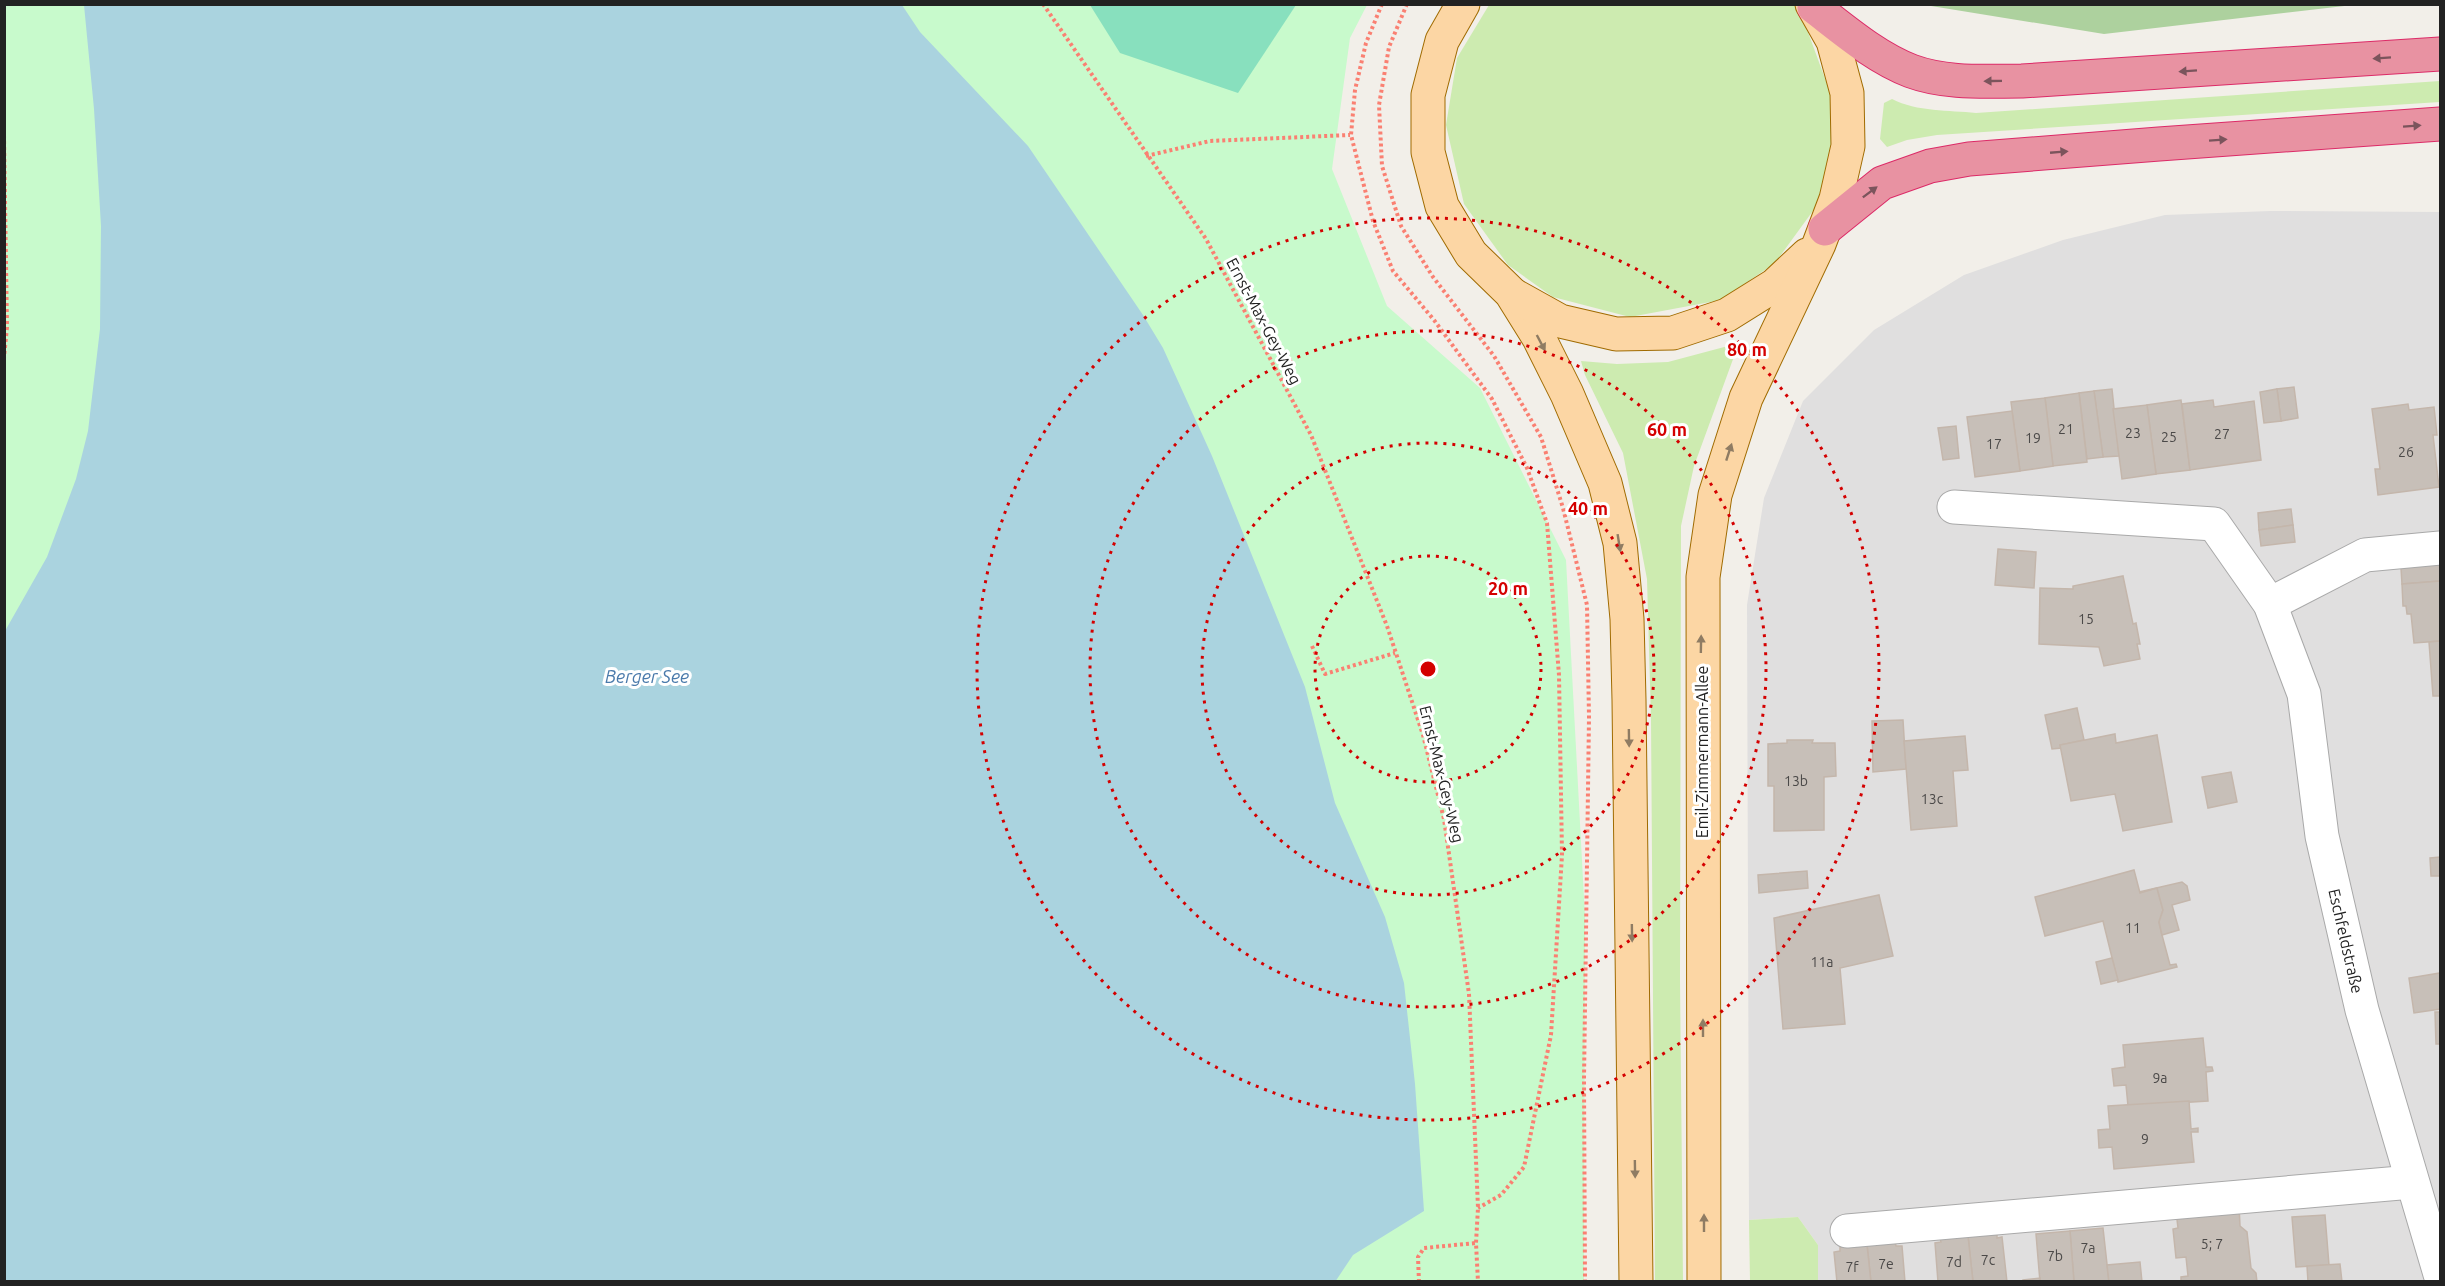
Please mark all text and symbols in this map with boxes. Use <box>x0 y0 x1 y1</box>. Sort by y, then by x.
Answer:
one-way arrow <box>2373 53 2392 63</box>
one-way arrow <box>2178 66 2197 75</box>
one-way arrow <box>1983 77 2002 86</box>
one-way arrow <box>2403 122 2422 131</box>
one-way arrow <box>2208 135 2227 144</box>
one-way arrow <box>2049 147 2068 157</box>
one-way arrow <box>1863 187 1878 199</box>
street label: Ernst-Max-Gey-Weg <box>1223 255 1305 387</box>
one-way arrow <box>1536 335 1546 352</box>
text: 80 m <box>1727 339 1767 359</box>
text: 60 m <box>1647 419 1687 439</box>
house number: 21 <box>2058 421 2074 437</box>
house number: 23 <box>2125 425 2141 441</box>
house number: 27 <box>2214 426 2230 442</box>
house number: 25 <box>2161 429 2177 445</box>
house number: 19 <box>2025 430 2041 446</box>
house number: 17 <box>1986 436 2002 452</box>
one-way arrow <box>1725 443 1734 461</box>
house number: 26 <box>2398 444 2414 460</box>
text: 40 m <box>1568 498 1608 518</box>
one-way arrow <box>1615 534 1624 553</box>
text: 20 m <box>1488 578 1528 598</box>
house number: 15 <box>2078 611 2094 627</box>
one-way arrow <box>1697 635 1706 654</box>
centre of rings <box>1418 659 1438 679</box>
water label: Berger See <box>605 666 689 686</box>
street label: Emil-Zimmermann-Allee <box>1693 666 1711 838</box>
street label: Ernst-Max-Gey-Weg <box>1416 704 1468 844</box>
one-way arrow <box>1624 729 1634 748</box>
house number: 13b <box>1784 773 1808 789</box>
house number: 13c <box>1921 791 1944 807</box>
street label: Eschfeldstraße <box>2325 887 2367 995</box>
house number: 11 <box>2125 920 2141 936</box>
one-way arrow <box>1627 923 1637 942</box>
house number: 11a <box>1811 954 1834 970</box>
one-way arrow <box>1698 1019 1708 1038</box>
house number: 9a <box>2152 1070 2168 1086</box>
house number: 9 <box>2141 1131 2149 1147</box>
one-way arrow <box>1630 1160 1640 1179</box>
one-way arrow <box>1699 1214 1709 1233</box>
house number: 5; 7 <box>2201 1236 2223 1252</box>
house number: 7a <box>2080 1240 2096 1256</box>
house number: 7b <box>2047 1248 2063 1264</box>
house number: 7c <box>1981 1252 1996 1268</box>
house number: 7d <box>1946 1254 1962 1270</box>
house number: 7e <box>1878 1256 1894 1272</box>
house number: 7f <box>1845 1259 1859 1275</box>

